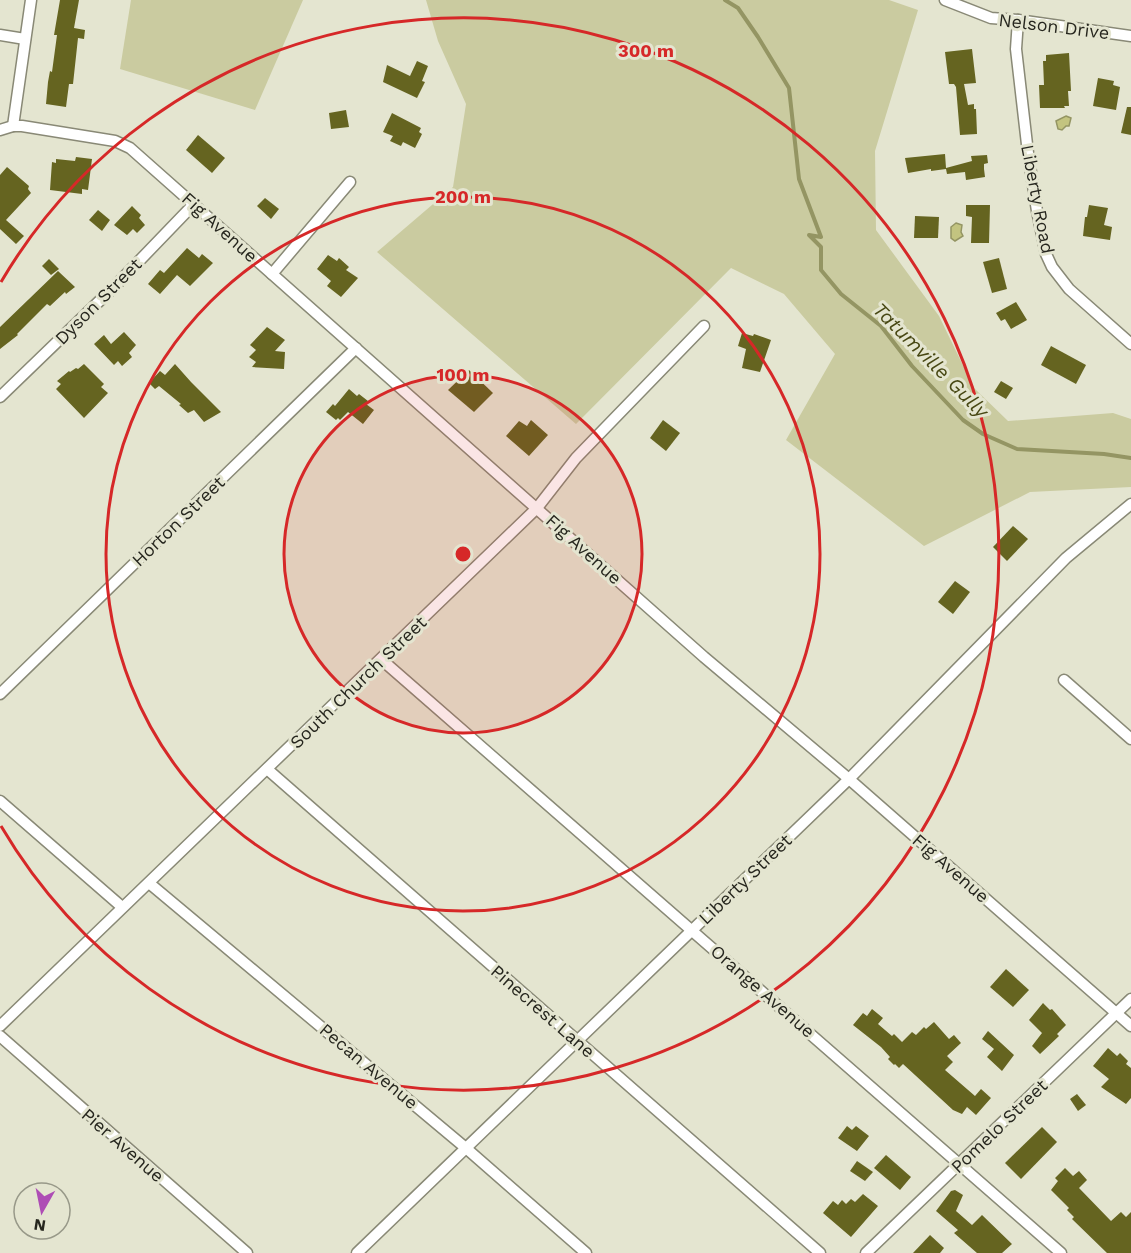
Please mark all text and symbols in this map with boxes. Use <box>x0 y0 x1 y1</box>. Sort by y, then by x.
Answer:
street label: Nelson Drive <box>997 9 1111 43</box>
text: 300 m <box>618 40 674 61</box>
street label: Liberty Road <box>1017 143 1059 255</box>
text: 200 m <box>435 186 491 207</box>
street label: Fig Avenue <box>178 188 262 266</box>
street label: Dyson Street <box>50 253 146 349</box>
water label: Tatumville Gully <box>868 297 995 424</box>
text: 100 m <box>436 364 490 385</box>
street label: Horton Street <box>127 471 229 570</box>
street label: Fig Avenue <box>542 510 626 588</box>
centre of rings <box>453 544 473 564</box>
street label: South Church Street <box>285 611 431 753</box>
street label: Liberty Street <box>694 829 796 928</box>
street label: Fig Avenue <box>908 829 994 907</box>
street label: Orange Avenue <box>707 940 819 1042</box>
street label: Pinecrest Lane <box>487 960 599 1062</box>
street label: Pecan Avenue <box>316 1019 422 1113</box>
street label: Pomelo Street <box>946 1074 1052 1177</box>
street label: Pier Avenue <box>78 1104 168 1186</box>
north arrow <box>12 1181 72 1241</box>
text: N <box>32 1215 47 1236</box>

